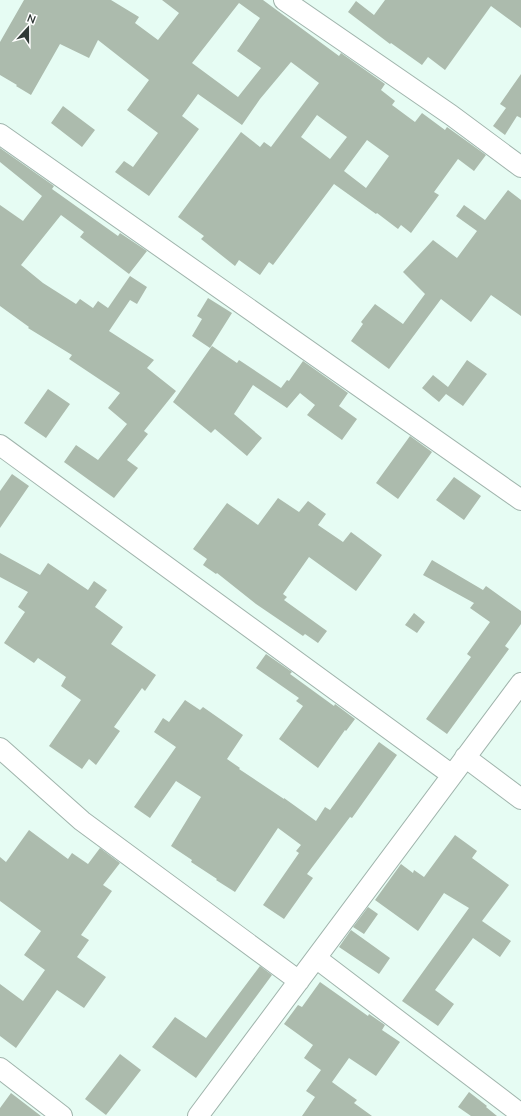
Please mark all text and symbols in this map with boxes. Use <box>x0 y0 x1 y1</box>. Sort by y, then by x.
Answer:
north arrow <box>8 8 48 48</box>
text: N <box>25 11 38 28</box>

